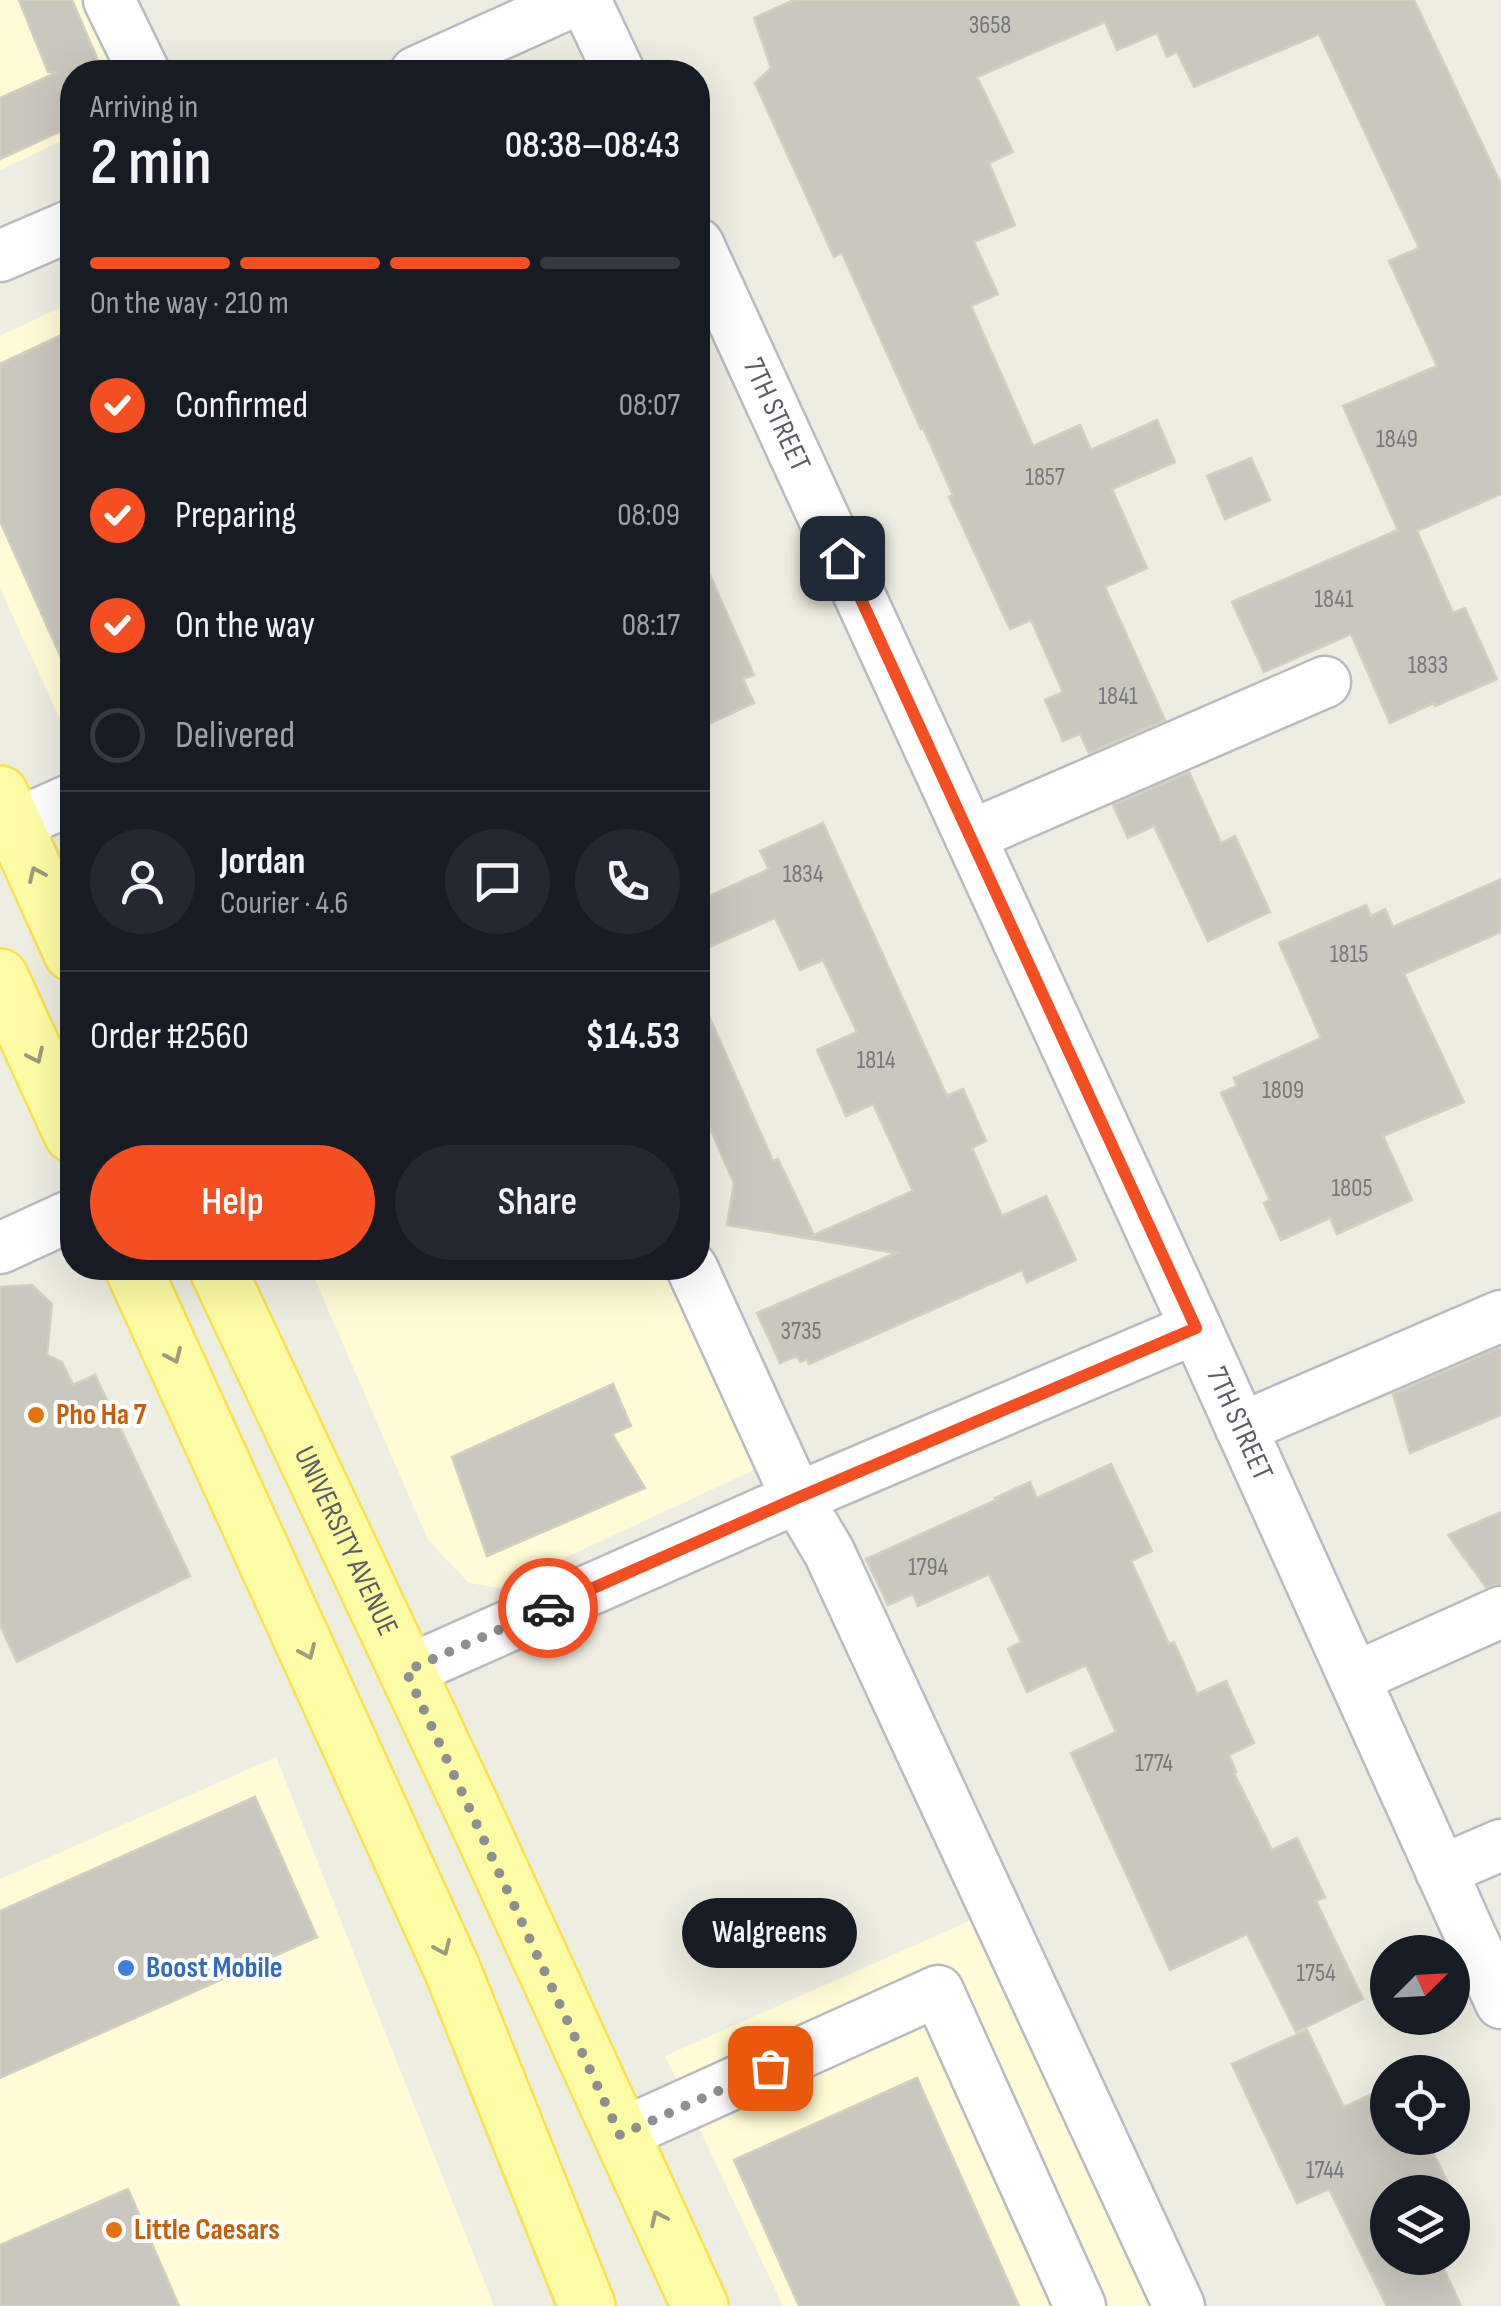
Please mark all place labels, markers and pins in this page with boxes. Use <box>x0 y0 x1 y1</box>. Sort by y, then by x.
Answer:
pin <box>800 516 885 601</box>
place label: Pho Ha 7 <box>56 1397 148 1433</box>
marker: Pho Ha 7 <box>25 1404 47 1426</box>
callout: Walgreens <box>682 1898 858 1968</box>
place label: Boost Mobile <box>146 1950 283 1986</box>
marker: Boost Mobile <box>115 1957 137 1979</box>
pin <box>728 2026 813 2111</box>
place label: Little Caesars <box>134 2212 280 2248</box>
marker: Little Caesars <box>103 2219 125 2241</box>

